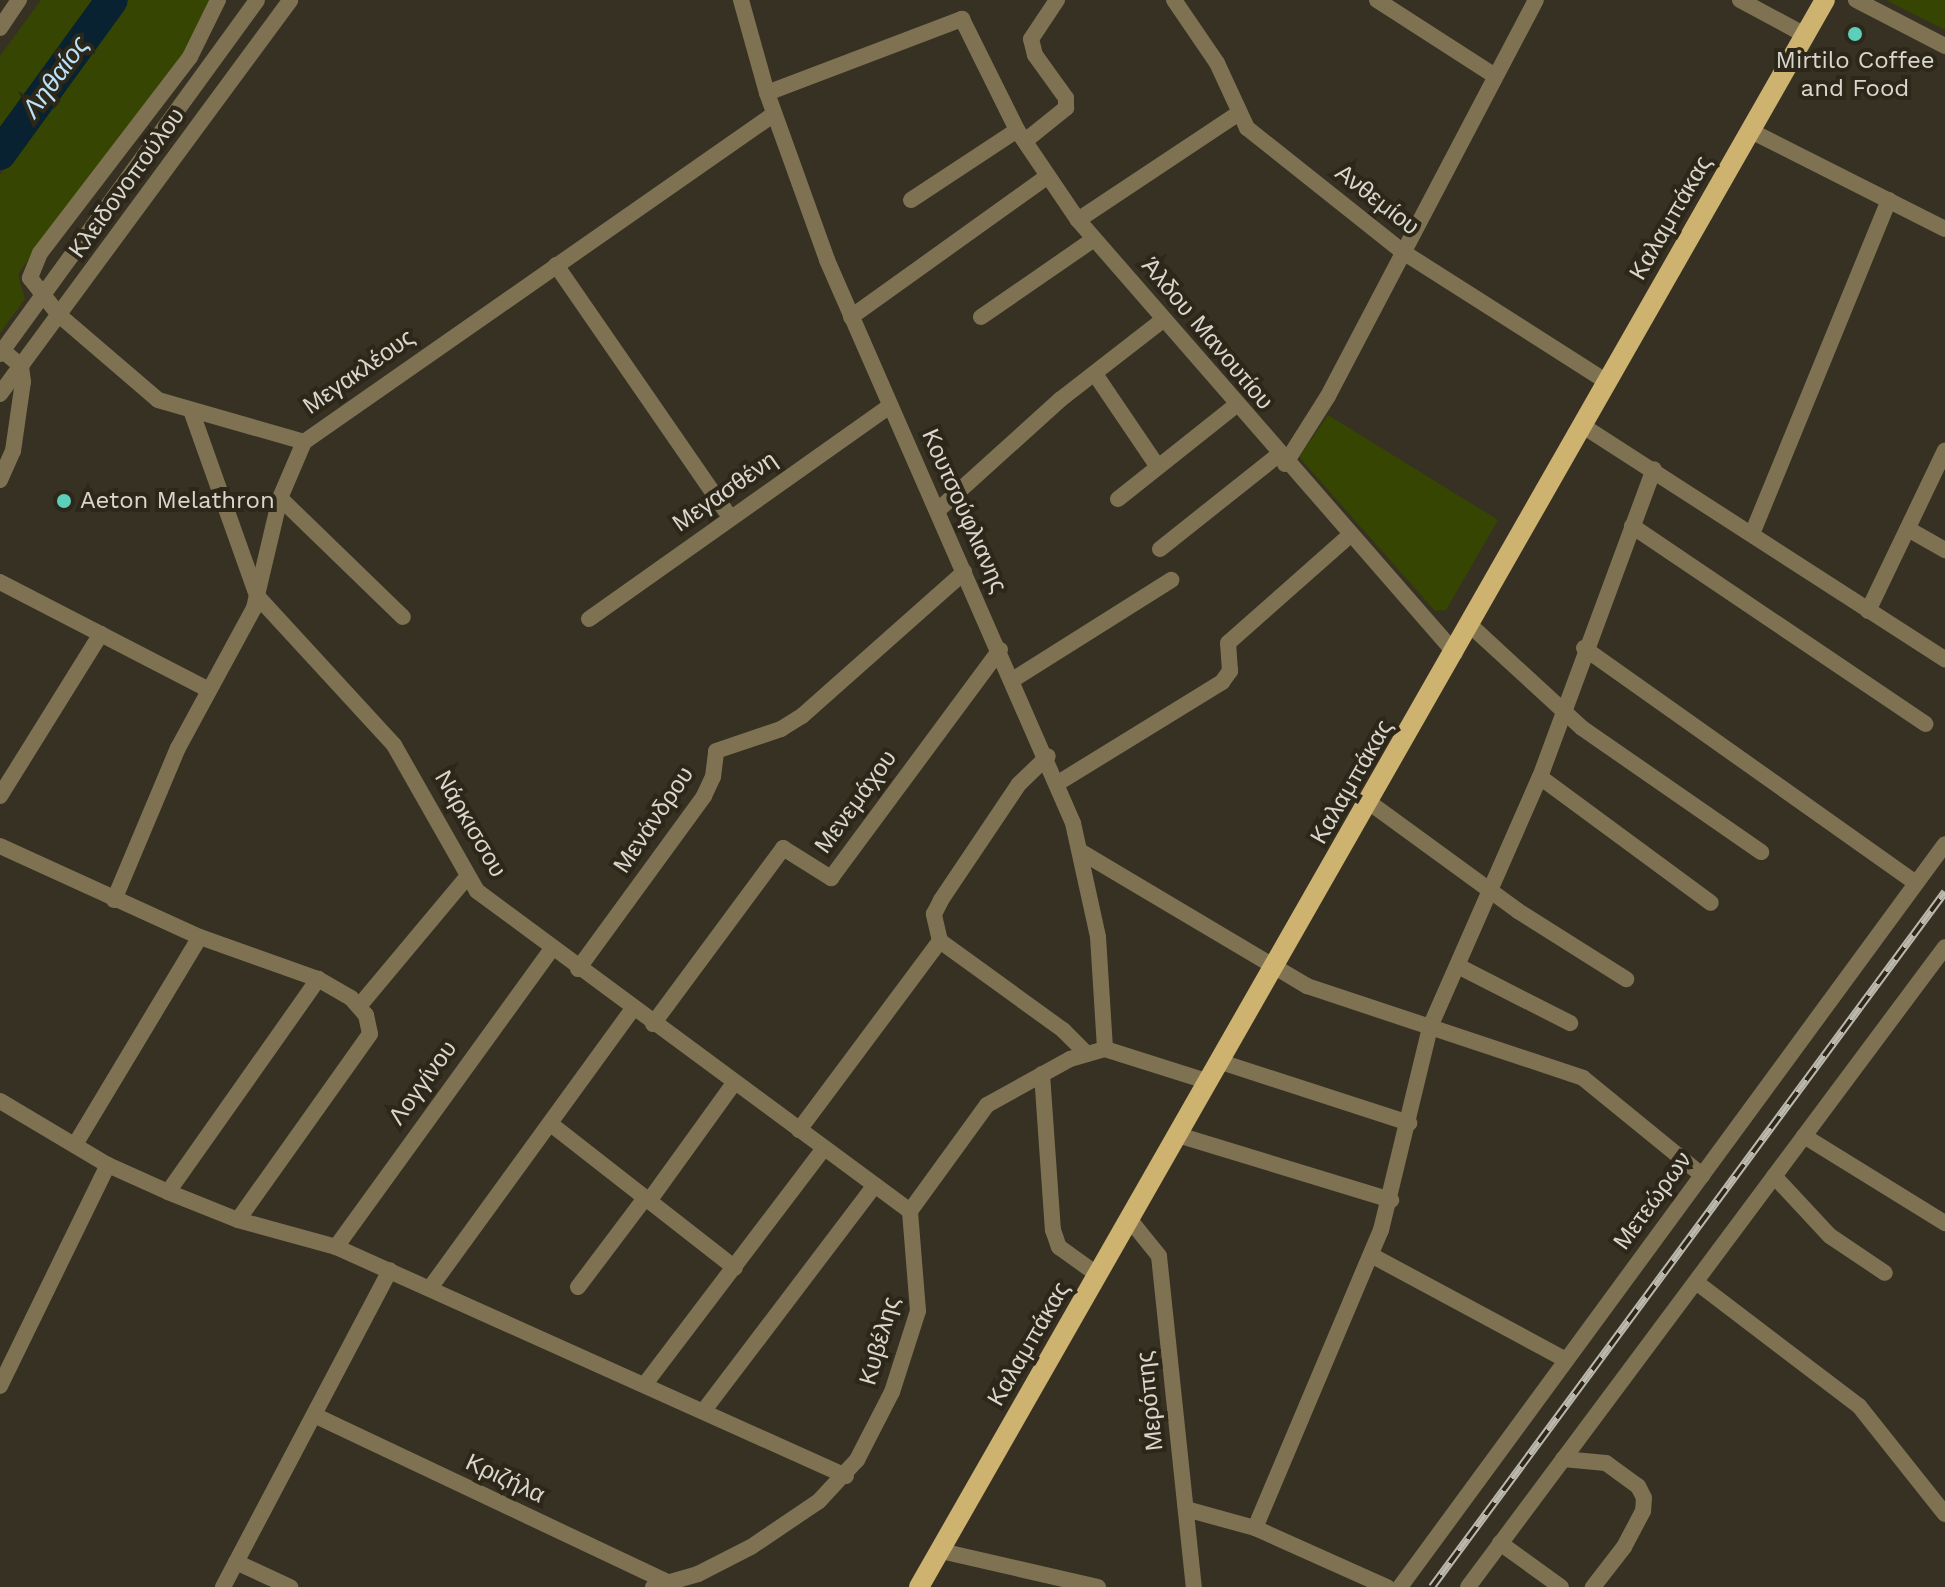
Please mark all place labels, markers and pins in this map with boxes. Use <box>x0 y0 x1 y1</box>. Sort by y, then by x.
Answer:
marker: Mirtilo Coffee and Food <box>1846 25 1864 43</box>
place label: Mirtilo Coffee and Food <box>1775 47 1935 103</box>
place label: Aeton Melathron <box>80 487 275 515</box>
marker: Aeton Melathron <box>55 492 73 510</box>

